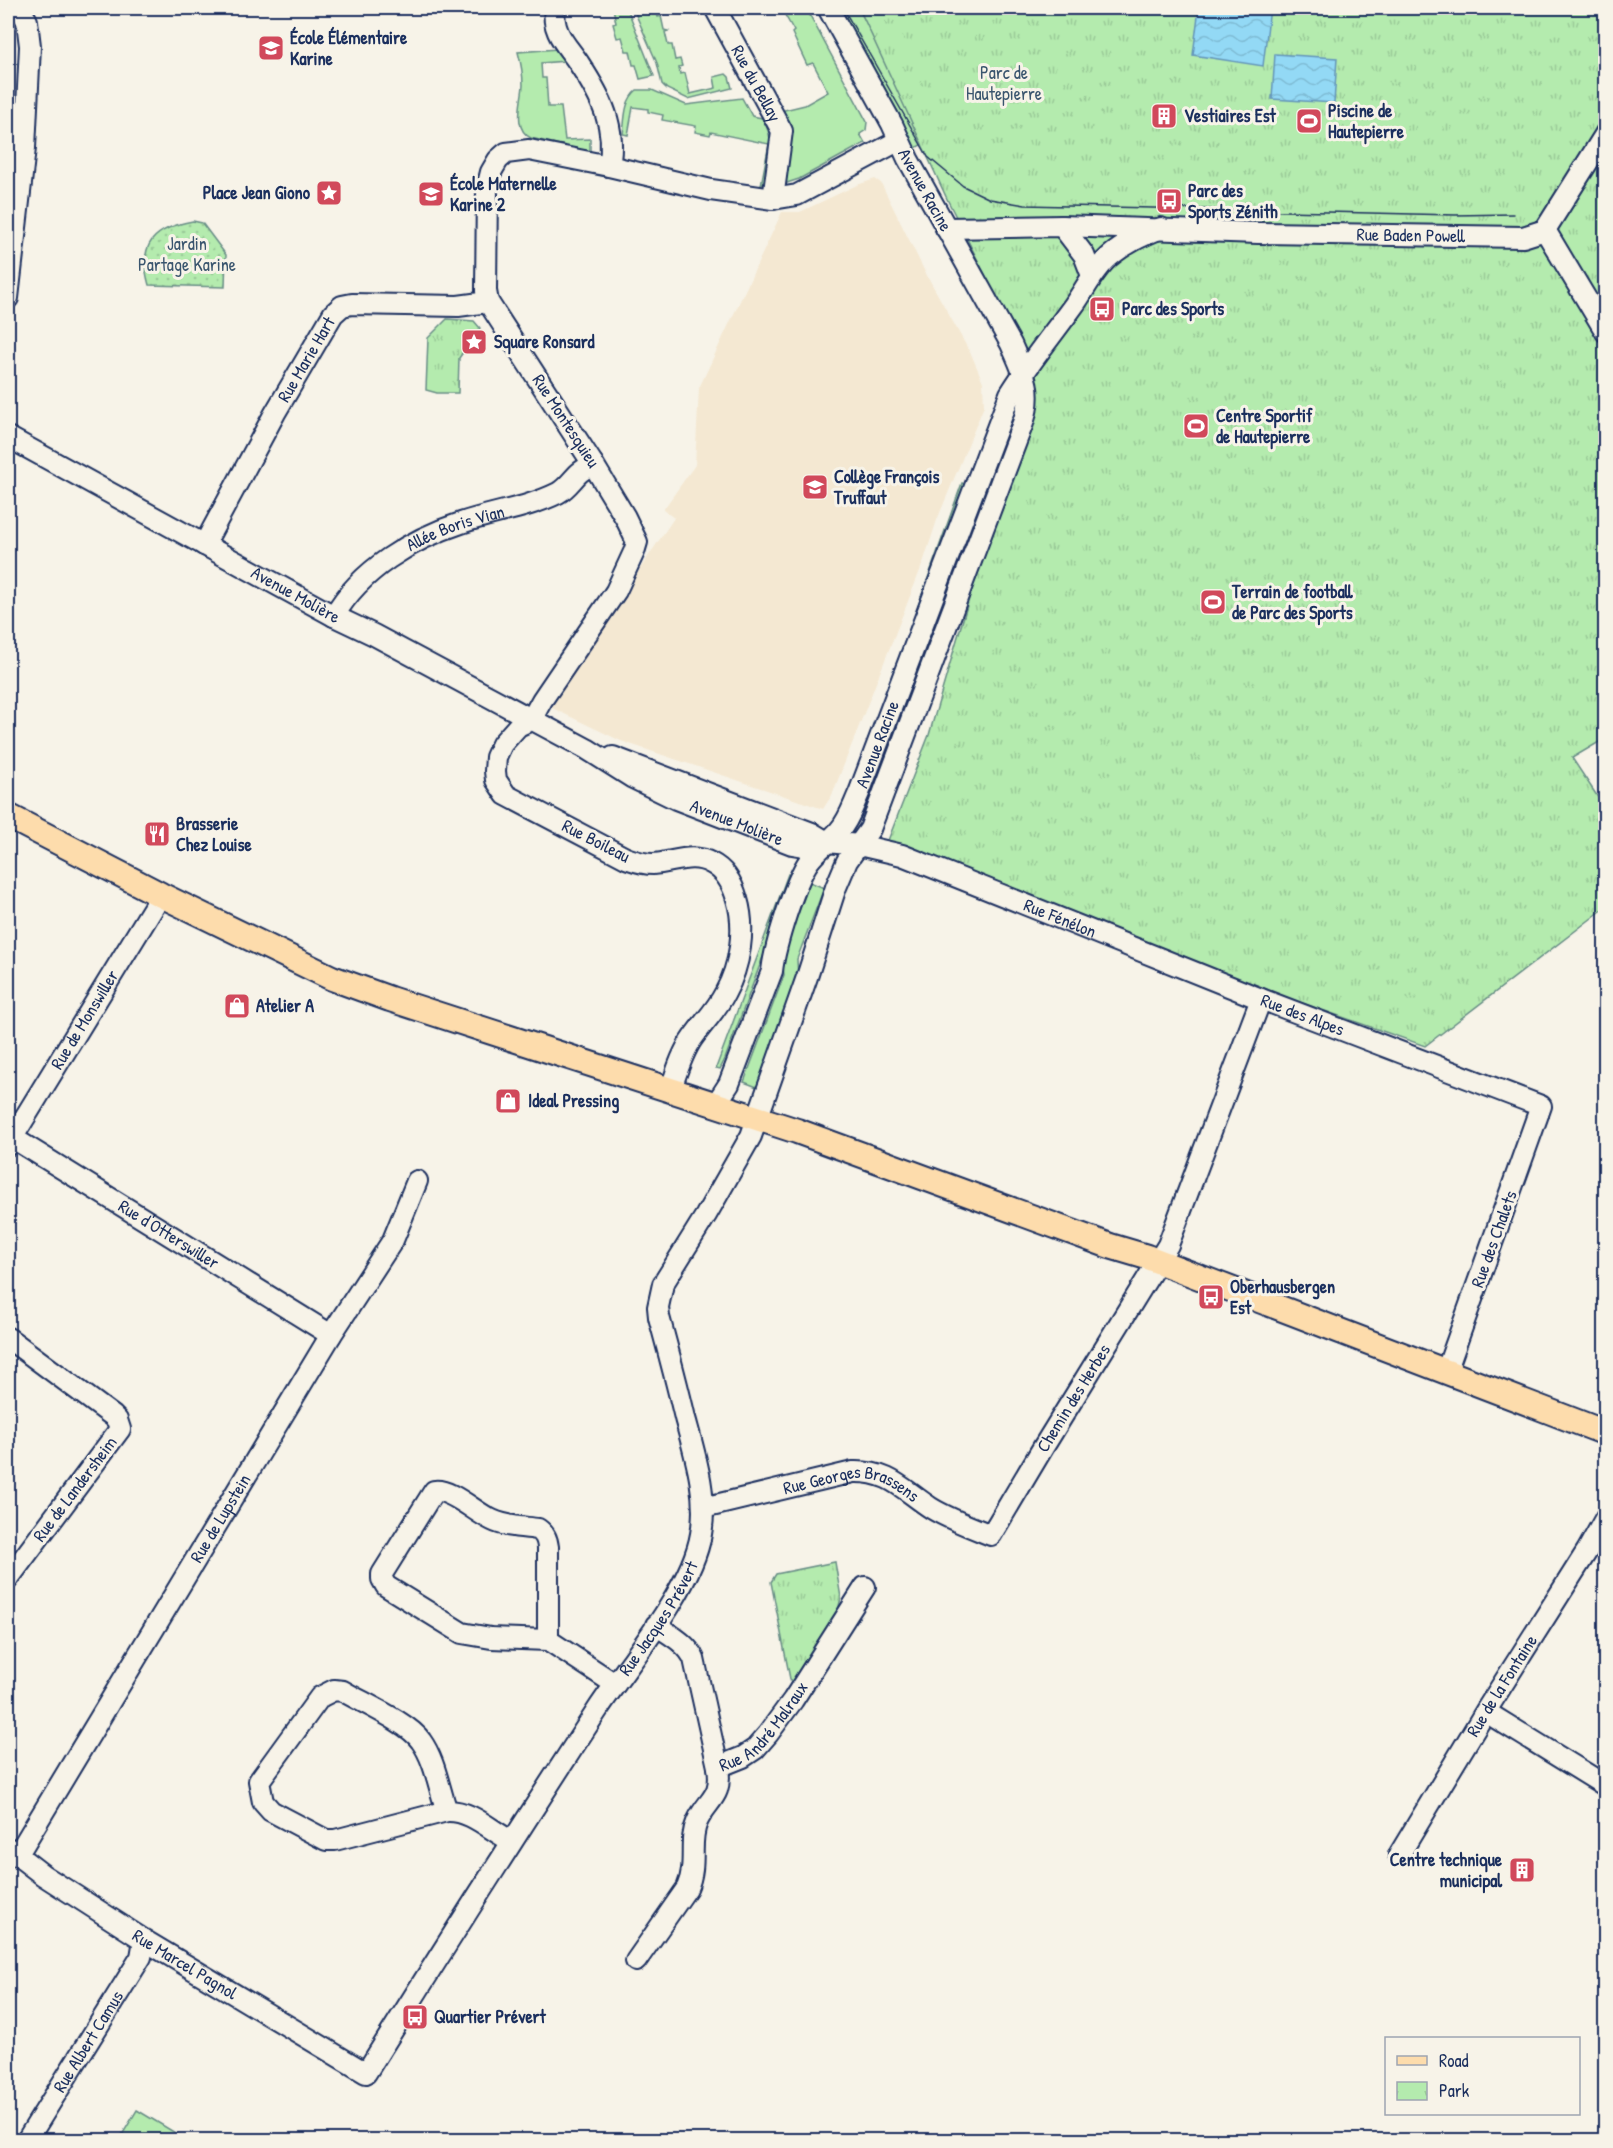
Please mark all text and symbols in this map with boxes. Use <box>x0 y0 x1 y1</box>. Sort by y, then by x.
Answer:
place label: École Élémentaire Karine <box>290 25 408 71</box>
school or university icon: École Élémentaire Karine <box>256 33 286 63</box>
street label: Rue du Bellay <box>726 40 788 126</box>
park label: Parc de Hautepierre <box>966 60 1042 106</box>
place label: Piscine de Hautepierre <box>1328 98 1405 145</box>
building icon: Vestiaires Est <box>1149 101 1179 131</box>
place label: Vestiaires Est <box>1184 103 1277 128</box>
sports icon: Piscine de Hautepierre <box>1294 106 1324 136</box>
street label: Avenue Racine <box>892 144 959 236</box>
place label: École Maternelle Karine 2 <box>450 171 557 217</box>
place icon: Place Jean Giono <box>314 178 344 208</box>
place label: Parc des Sports Zénith <box>1188 178 1278 225</box>
school or university icon: École Maternelle Karine 2 <box>416 179 446 209</box>
place label: Place Jean Giono <box>203 180 311 205</box>
bus stop icon: Parc des Sports Zénith <box>1154 186 1184 216</box>
street label: Rue Baden Powell <box>1356 221 1466 248</box>
park label: Jardin Partage Karine <box>138 231 236 277</box>
bus stop icon: Parc des Sports <box>1087 294 1117 324</box>
place label: Parc des Sports <box>1122 296 1224 322</box>
street label: Rue Marie Hart <box>271 311 341 407</box>
place icon: Square Ronsard <box>459 327 489 357</box>
place label: Square Ronsard <box>494 329 595 355</box>
street label: Rue Montesquieu <box>527 369 606 472</box>
place label: Centre Sportif de Hautepierre <box>1216 403 1313 450</box>
sports icon: Centre Sportif de Hautepierre <box>1181 411 1211 441</box>
place label: Collège François Truffaut <box>833 464 939 510</box>
school or university icon: Collège François Truffaut <box>800 472 830 502</box>
street label: Allée Boris Vian <box>401 498 507 557</box>
street label: Avenue Molière <box>247 560 344 629</box>
place label: Terrain de football de Parc des Sports <box>1231 579 1354 626</box>
sports icon: Terrain de football de Parc des Sports <box>1198 587 1228 617</box>
street label: Avenue Racine <box>849 697 905 791</box>
street label: Avenue Molière <box>687 793 787 851</box>
place label: Brasserie Chez Louise <box>176 811 253 857</box>
street label: Rue Boileau <box>558 813 635 868</box>
restaurant icon: Brasserie Chez Louise <box>142 819 172 849</box>
street label: Rue Fénélon <box>1020 892 1100 944</box>
street label: Rue de Monswiller <box>44 965 124 1074</box>
street label: Rue des Alpes <box>1257 987 1348 1042</box>
shop icon: Atelier A <box>222 991 252 1021</box>
place label: Atelier A <box>256 993 314 1018</box>
shop icon: Ideal Pressing <box>493 1086 523 1116</box>
place label: Ideal Pressing <box>528 1088 619 1114</box>
street label: Rue des Chalets <box>1464 1187 1523 1291</box>
street label: Rue d'Otterswiller <box>114 1193 224 1275</box>
place label: Oberhausbergen Est <box>1230 1274 1335 1320</box>
bus stop icon: Oberhausbergen Est <box>1196 1282 1226 1312</box>
street label: Chemin des Herbes <box>1030 1339 1116 1456</box>
street label: Rue de Landersheim <box>27 1431 122 1547</box>
street label: Rue Georges Brassens <box>781 1459 925 1508</box>
street label: Rue de Lupstein <box>184 1469 256 1567</box>
street label: Rue Jacques Prévert <box>613 1556 704 1681</box>
street label: Rue de la Fontaine <box>1460 1630 1543 1741</box>
street label: Rue André Malraux <box>715 1676 814 1777</box>
place label: Centre technique municipal <box>1390 1847 1503 1894</box>
building icon: Centre technique municipal <box>1507 1855 1537 1885</box>
street label: Rue Marcel Pagnol <box>128 1923 243 2005</box>
street label: Rue Albert Camus <box>47 1986 129 2097</box>
bus stop icon: Quartier Prévert <box>400 2002 430 2032</box>
place label: Quartier Prévert <box>434 2004 546 2029</box>
legend <box>1385 2037 1580 2115</box>
text: Road <box>1439 2048 1469 2073</box>
text: Park <box>1439 2078 1470 2103</box>

